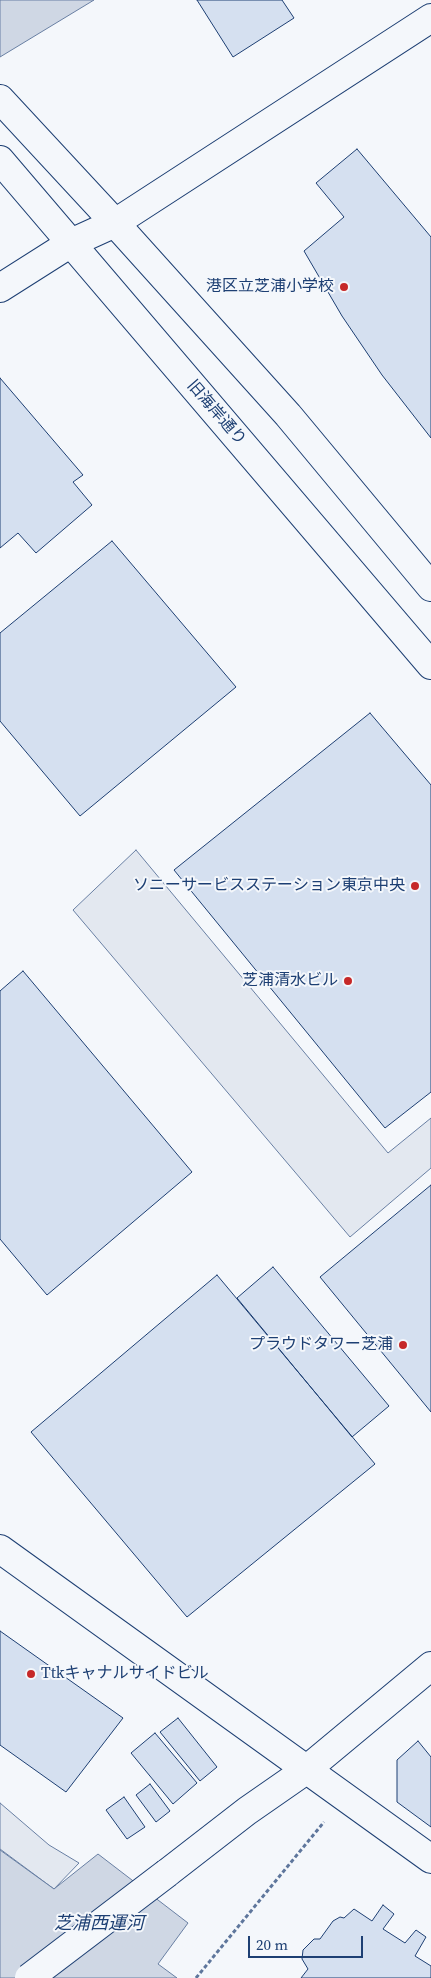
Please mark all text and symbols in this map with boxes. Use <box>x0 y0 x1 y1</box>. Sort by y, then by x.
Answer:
place label: 港区立芝浦小学校 <box>206 277 334 297</box>
marker: 港区立芝浦小学校 <box>338 281 350 293</box>
street label: 旧海岸通り <box>183 377 249 449</box>
place label: ソニーサービスステーション東京中央 <box>133 876 405 896</box>
marker: ソニーサービスステーション東京中央 <box>409 880 421 892</box>
place label: 芝浦清水ビル <box>242 971 338 991</box>
marker: 芝浦清水ビル <box>342 975 354 987</box>
place label: プラウドタワー芝浦 <box>249 1335 393 1355</box>
marker: プラウドタワー芝浦 <box>397 1339 409 1351</box>
place label: Ttkキャナルサイドビル <box>41 1664 209 1684</box>
marker: Ttkキャナルサイドビル <box>25 1668 37 1680</box>
water label: 芝浦西運河 <box>54 1913 144 1935</box>
scale bar <box>251 1926 366 1958</box>
text: 20 m <box>256 1934 288 1955</box>

